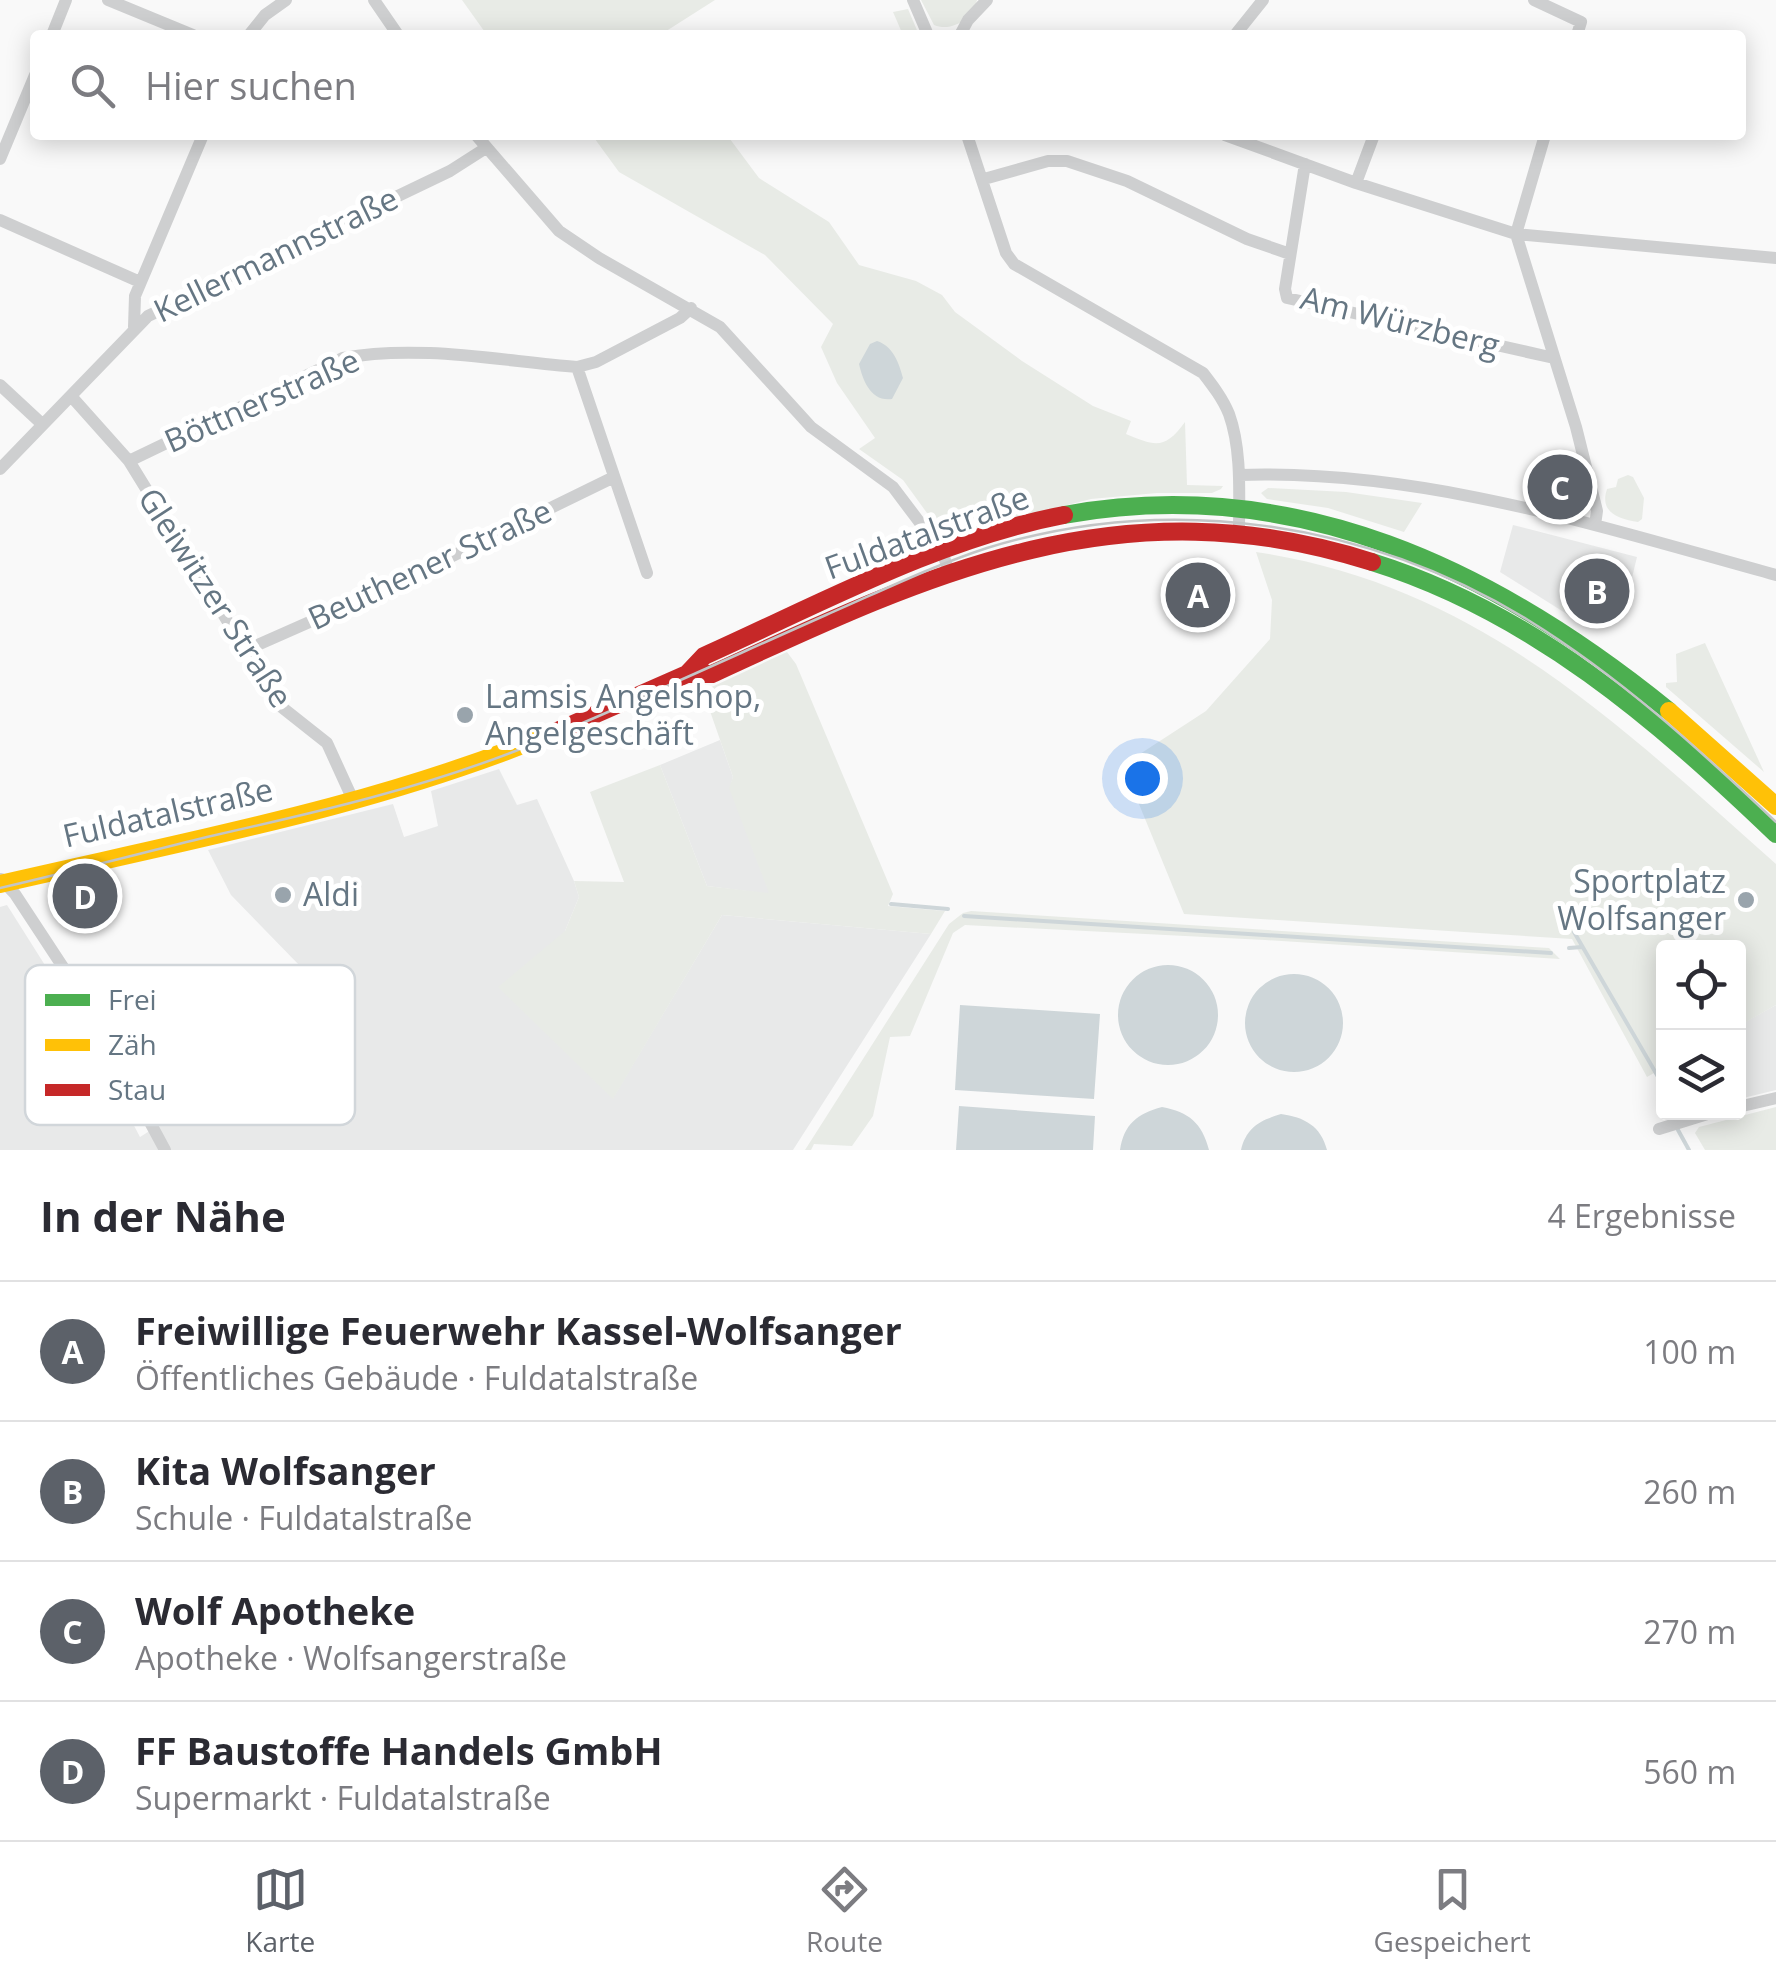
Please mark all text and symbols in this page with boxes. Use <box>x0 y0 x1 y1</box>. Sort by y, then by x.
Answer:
search box <box>30 30 1746 140</box>
icon: search <box>65 58 120 113</box>
text: Hier suchen <box>145 59 357 111</box>
street label: Kellermannstraße <box>146 176 405 331</box>
street label: Am Würzberg <box>1296 275 1504 366</box>
street label: Böttnerstraße <box>157 338 366 462</box>
pin: C <box>1528 450 1592 524</box>
street label: Fuldatalstraße <box>818 475 1035 588</box>
street label: Gleiwitzer Straße <box>129 479 303 715</box>
street label: Beuthener Straße <box>301 488 558 639</box>
pin: B <box>1564 554 1630 628</box>
pin: A <box>1166 558 1230 632</box>
place label: Lamsis Angelshop, Angelgeschäft <box>485 674 761 754</box>
marker: Lamsis Angelshop, Angelgeschäft <box>454 704 476 726</box>
your location <box>1117 753 1168 804</box>
street label: Fuldatalstraße <box>58 766 277 857</box>
pin: D <box>52 858 118 934</box>
place label: Sportplatz Wolfsanger <box>1557 859 1726 939</box>
place label: Aldi <box>303 872 359 915</box>
marker: Aldi <box>272 884 294 906</box>
marker: Sportplatz Wolfsanger <box>1735 889 1757 911</box>
map controls <box>1656 940 1746 1120</box>
button: locate <box>1656 940 1746 1030</box>
legend <box>25 965 355 1125</box>
text: Frei <box>108 980 157 1018</box>
text: Zäh <box>108 1025 157 1063</box>
button: layers <box>1656 1030 1746 1120</box>
text: Stau <box>108 1070 166 1108</box>
text: In der Nähe <box>40 1187 286 1244</box>
text: 4 Ergebnisse <box>1547 1194 1736 1237</box>
text: Freiwillige Feuerwehr Kassel-Wolfsanger <box>135 1304 902 1356</box>
text: A <box>61 1330 84 1373</box>
text: 100 m <box>1643 1330 1736 1373</box>
text: Öffentliches Gebäude · Fuldatalstraße <box>135 1356 698 1399</box>
text: Kita Wolfsanger <box>135 1444 436 1496</box>
text: B <box>62 1470 83 1513</box>
text: 260 m <box>1643 1470 1736 1513</box>
text: Schule · Fuldatalstraße <box>135 1496 472 1539</box>
text: Wolf Apotheke <box>135 1584 415 1636</box>
text: C <box>62 1610 83 1653</box>
text: 270 m <box>1643 1610 1736 1653</box>
text: Apotheke · Wolfsangerstraße <box>135 1636 567 1679</box>
text: FF Baustoffe Handels GmbH <box>135 1724 663 1776</box>
text: D <box>61 1750 84 1793</box>
text: 560 m <box>1643 1750 1736 1793</box>
text: Supermarkt · Fuldatalstraße <box>135 1776 551 1819</box>
tab: Karte <box>245 1862 315 1960</box>
tab: Route <box>806 1862 883 1960</box>
tab: Gespeichert <box>1374 1862 1531 1960</box>

